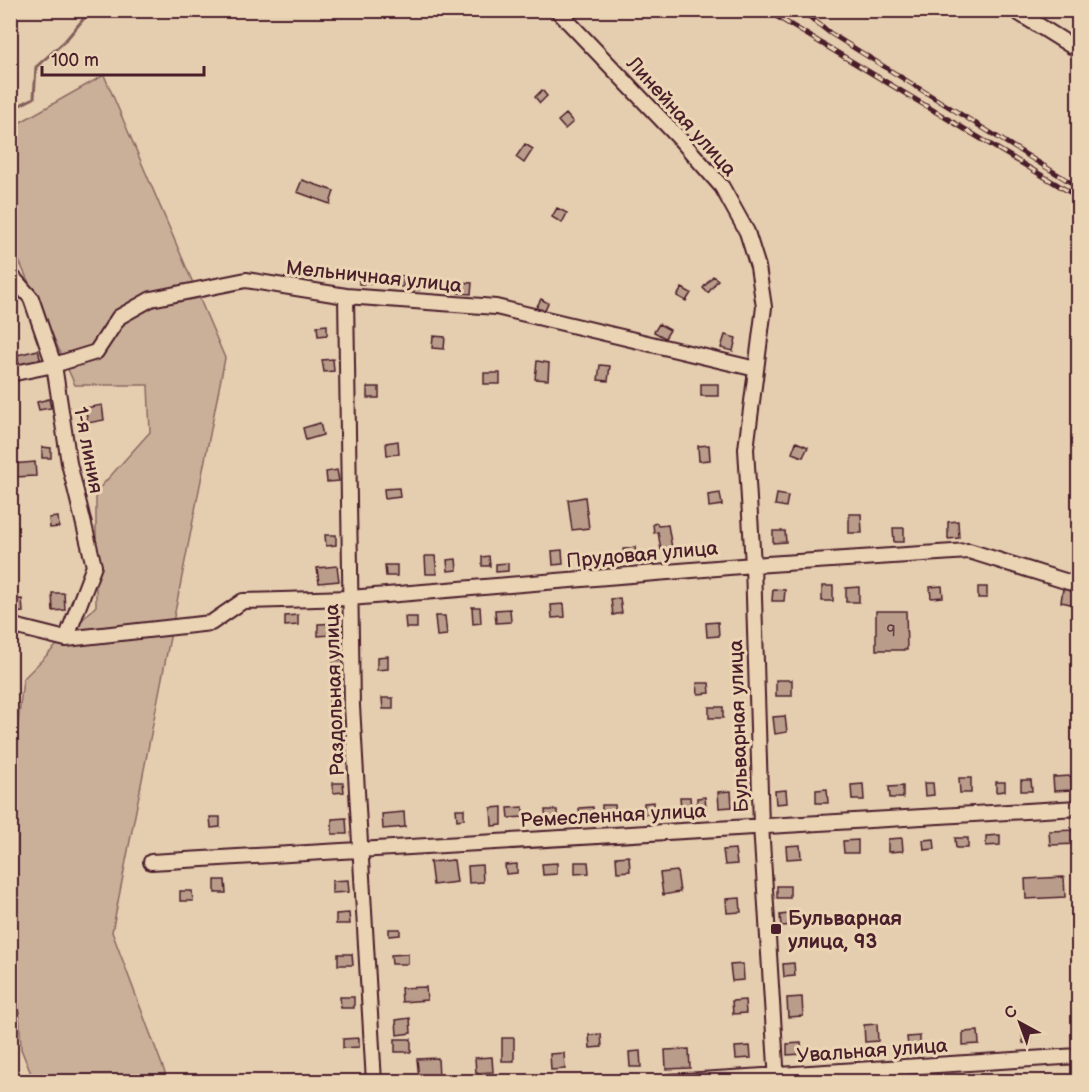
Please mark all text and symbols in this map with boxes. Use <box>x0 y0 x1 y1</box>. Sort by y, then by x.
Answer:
scale bar <box>42 39 204 77</box>
text: 100 m <box>51 50 99 71</box>
street label: Линейная улица <box>621 51 741 182</box>
street label: Мельничная улица <box>285 256 463 298</box>
street label: 1-я линия <box>68 405 108 496</box>
street label: Прудовая улица <box>565 536 719 574</box>
street label: Раздольная улица <box>320 603 350 777</box>
house number: 9 <box>886 622 896 641</box>
street label: Бульварная улица <box>724 639 754 813</box>
street label: Ремесленная улица <box>519 799 707 833</box>
place label: Бульварная улица, 93 <box>788 907 902 954</box>
marker: Бульварная улица, 93 <box>769 922 783 936</box>
north arrow <box>990 993 1050 1053</box>
text: С <box>1001 1002 1022 1024</box>
street label: Увальная улица <box>796 1034 949 1068</box>

